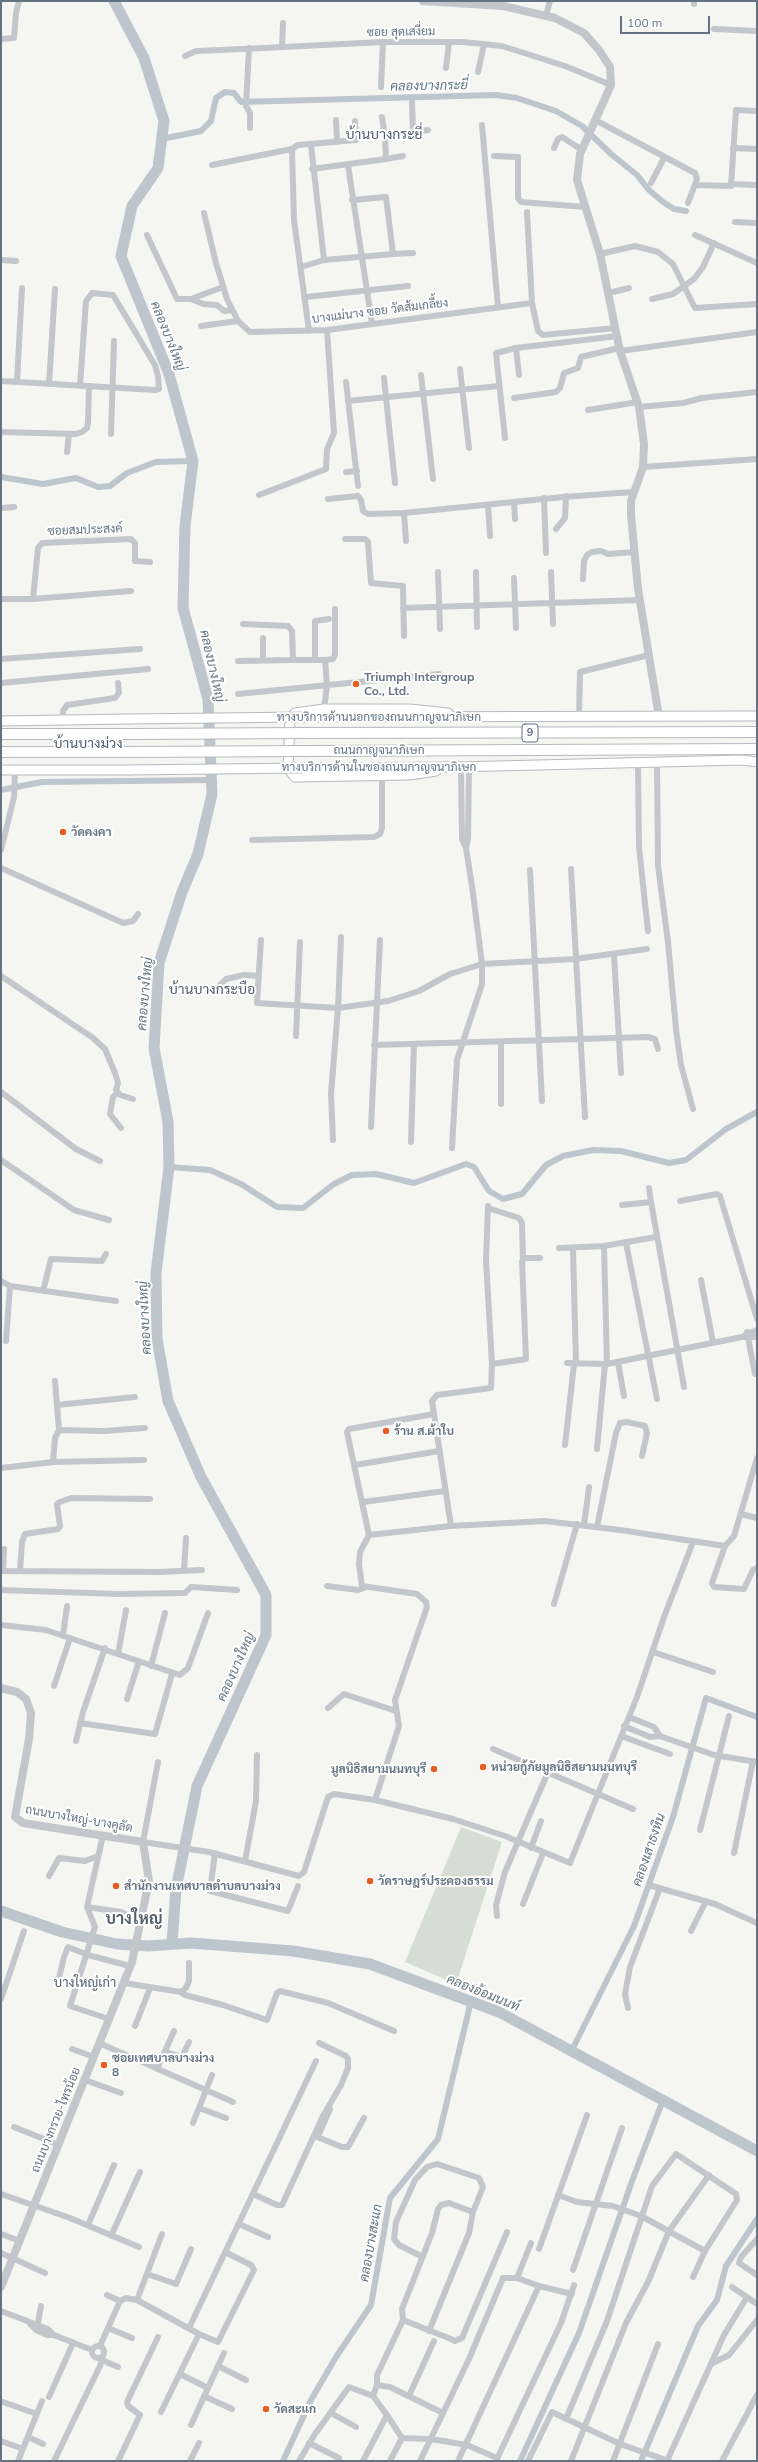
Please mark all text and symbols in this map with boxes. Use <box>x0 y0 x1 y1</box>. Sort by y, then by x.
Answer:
scale bar <box>622 8 712 34</box>
text: 100 m <box>627 15 662 30</box>
street label: ซอย สุดเสงี่ยม <box>366 24 436 40</box>
water label: คลองบางกระยี่ <box>390 78 468 94</box>
district label: บ้านบางกระยี่ <box>345 127 423 143</box>
street label: บางแม่นาง ซอย วัดส้มเกลี้ยง <box>311 295 449 327</box>
water label: คลองบางใหญ่ <box>147 299 189 373</box>
street label: ซอยสมประสงค์ <box>47 521 123 539</box>
water label: คลองบางใหญ่ <box>196 628 228 704</box>
place label: Triumph Intergroup Co., Ltd. <box>364 670 474 698</box>
marker: Triumph Intergroup Co., Ltd. <box>351 679 361 689</box>
street label: ทางบริการด้านนอกของถนนกาญจนาภิเษก <box>277 710 481 724</box>
road number: 9 <box>522 724 538 742</box>
district label: บ้านบางม่วง <box>53 736 123 752</box>
street label: ถนนกาญจนาภิเษก <box>333 743 425 757</box>
street label: ทางบริการด้านในของถนนกาญจนาภิเษก <box>282 760 476 774</box>
place label: วัดคงคา <box>71 825 112 839</box>
marker: วัดคงคา <box>58 827 68 837</box>
water label: คลองบางใหญ่ <box>134 957 156 1031</box>
district label: บ้านบางกระบือ <box>169 982 255 998</box>
water label: คลองบางใหญ่ <box>135 1281 155 1355</box>
place label: ร้าน ส.ผ้าใบ <box>394 1424 454 1438</box>
marker: ร้าน ส.ผ้าใบ <box>381 1426 391 1436</box>
water label: คลองบางใหญ่ <box>214 1630 258 1704</box>
place label: หน่วยกู้ภัยมูลนิธิสยามนนทบุรี <box>491 1760 637 1774</box>
place label: มูลนิธิสยามนนทบุรี <box>331 1762 426 1776</box>
marker: หน่วยกู้ภัยมูลนิธิสยามนนทบุรี <box>478 1762 488 1772</box>
marker: มูลนิธิสยามนนทบุรี <box>429 1764 439 1774</box>
street label: ถนนบางใหญ่-บางคูลัด <box>24 1802 134 1836</box>
water label: คลองเสาธงหิน <box>629 1811 669 1889</box>
place label: วัดราษฎร์ประคองธรรม <box>378 1874 494 1888</box>
marker: วัดราษฎร์ประคองธรรม <box>365 1876 375 1886</box>
place label: สํานักงานเทศบาลตําบลบางม่วง <box>124 1879 281 1893</box>
marker: สํานักงานเทศบาลตําบลบางม่วง <box>111 1881 121 1891</box>
district label: บางใหญ่ <box>106 1909 162 1929</box>
water label: คลองอ้อมนนท์ <box>444 1971 522 2015</box>
district label: บางใหญ่เก่า <box>54 1975 116 1991</box>
place label: ซอยเทศบาลบางม่วง 8 <box>112 2051 214 2079</box>
marker: ซอยเทศบาลบางม่วง 8 <box>99 2060 109 2070</box>
street label: ถนนบางกรวย-ไทรน้อย <box>28 2065 84 2175</box>
water label: คลองบางสะแก <box>356 2203 386 2283</box>
place label: วัดสะแก <box>274 2402 316 2416</box>
marker: วัดสะแก <box>261 2404 271 2414</box>

